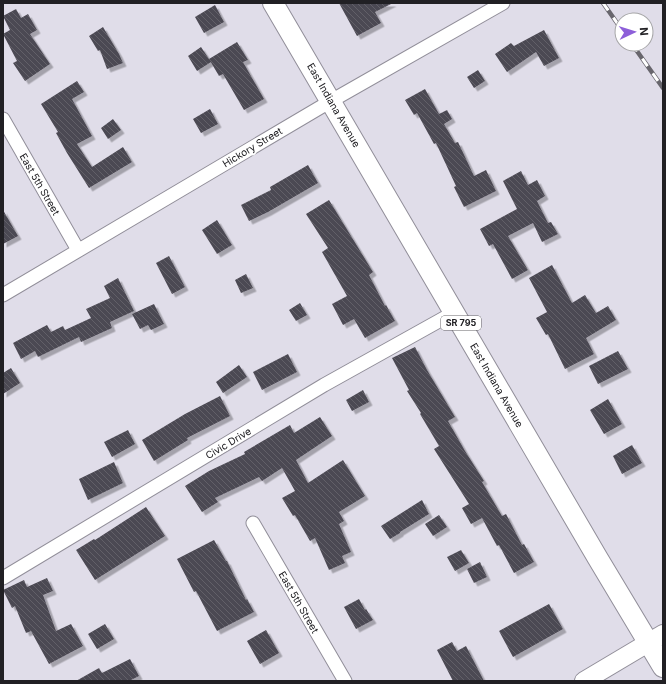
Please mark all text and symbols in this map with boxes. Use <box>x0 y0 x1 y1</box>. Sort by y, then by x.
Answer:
north arrow <box>614 12 654 52</box>
text: N <box>637 27 651 36</box>
street label: East Indiana Avenue <box>305 61 363 149</box>
street label: Hickory Street <box>220 124 285 170</box>
street label: East 5th Street <box>17 151 63 218</box>
road number: SR 795 <box>441 316 481 330</box>
street label: East Indiana Avenue <box>468 341 526 429</box>
street label: Civic Drive <box>203 425 253 461</box>
street label: East 5th Street <box>276 569 322 636</box>

